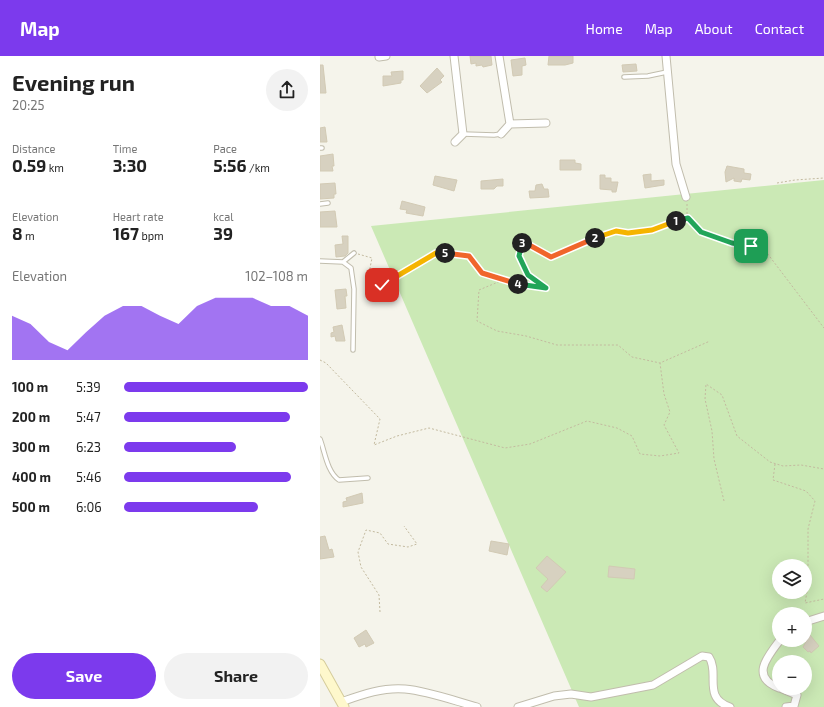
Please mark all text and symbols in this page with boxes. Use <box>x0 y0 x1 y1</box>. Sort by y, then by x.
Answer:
text: Map <box>20 17 60 40</box>
text: Home <box>586 20 623 37</box>
text: Map <box>645 20 673 37</box>
text: About <box>695 20 733 37</box>
text: Contact <box>755 20 804 37</box>
text: Evening run <box>12 69 135 95</box>
button: share <box>266 69 308 111</box>
text: 20:25 <box>12 97 45 113</box>
text: Distance <box>12 142 55 155</box>
text: Time <box>113 142 137 155</box>
text: Pace <box>213 142 237 155</box>
text: 0.59 <box>12 155 46 175</box>
text: 3:30 <box>113 155 147 175</box>
text: 5:56 <box>213 155 247 175</box>
text: km <box>46 161 64 174</box>
text: /km <box>247 161 270 174</box>
text: Elevation <box>12 210 59 223</box>
text: Heart rate <box>113 210 164 223</box>
text: kcal <box>213 210 233 223</box>
pin: 1 <box>666 211 686 231</box>
text: 1 <box>674 214 678 227</box>
text: 8 <box>12 223 23 243</box>
text: 167 <box>113 223 139 243</box>
text: 39 <box>213 223 233 243</box>
pin: 2 <box>585 228 605 248</box>
text: m <box>23 229 35 242</box>
text: bpm <box>139 229 164 242</box>
pin <box>734 229 768 263</box>
text: 2 <box>592 231 598 244</box>
pin: 3 <box>512 233 532 253</box>
icon: arrive <box>740 235 762 257</box>
text: 3 <box>519 236 525 249</box>
pin: 5 <box>435 243 455 263</box>
text: 5 <box>442 246 448 259</box>
text: Elevation <box>12 268 67 284</box>
text: 102–108 m <box>245 268 308 284</box>
pin <box>365 268 399 302</box>
icon: check <box>371 274 393 296</box>
pin: 4 <box>508 274 528 294</box>
text: 4 <box>514 277 522 290</box>
text: 100 m <box>12 379 48 395</box>
text: 5:39 <box>76 379 101 395</box>
text: 200 m <box>12 409 50 425</box>
text: 5:47 <box>76 409 101 425</box>
text: 300 m <box>12 439 50 455</box>
text: 6:23 <box>76 439 101 455</box>
text: 400 m <box>12 469 51 485</box>
text: 5:46 <box>76 469 101 485</box>
text: 500 m <box>12 499 50 515</box>
text: 6:06 <box>76 499 102 515</box>
map controls <box>772 559 812 695</box>
button: layers <box>772 559 812 599</box>
button: + <box>772 607 812 647</box>
button: Save <box>12 653 156 699</box>
button: Share <box>164 653 308 699</box>
button: − <box>772 655 812 695</box>

